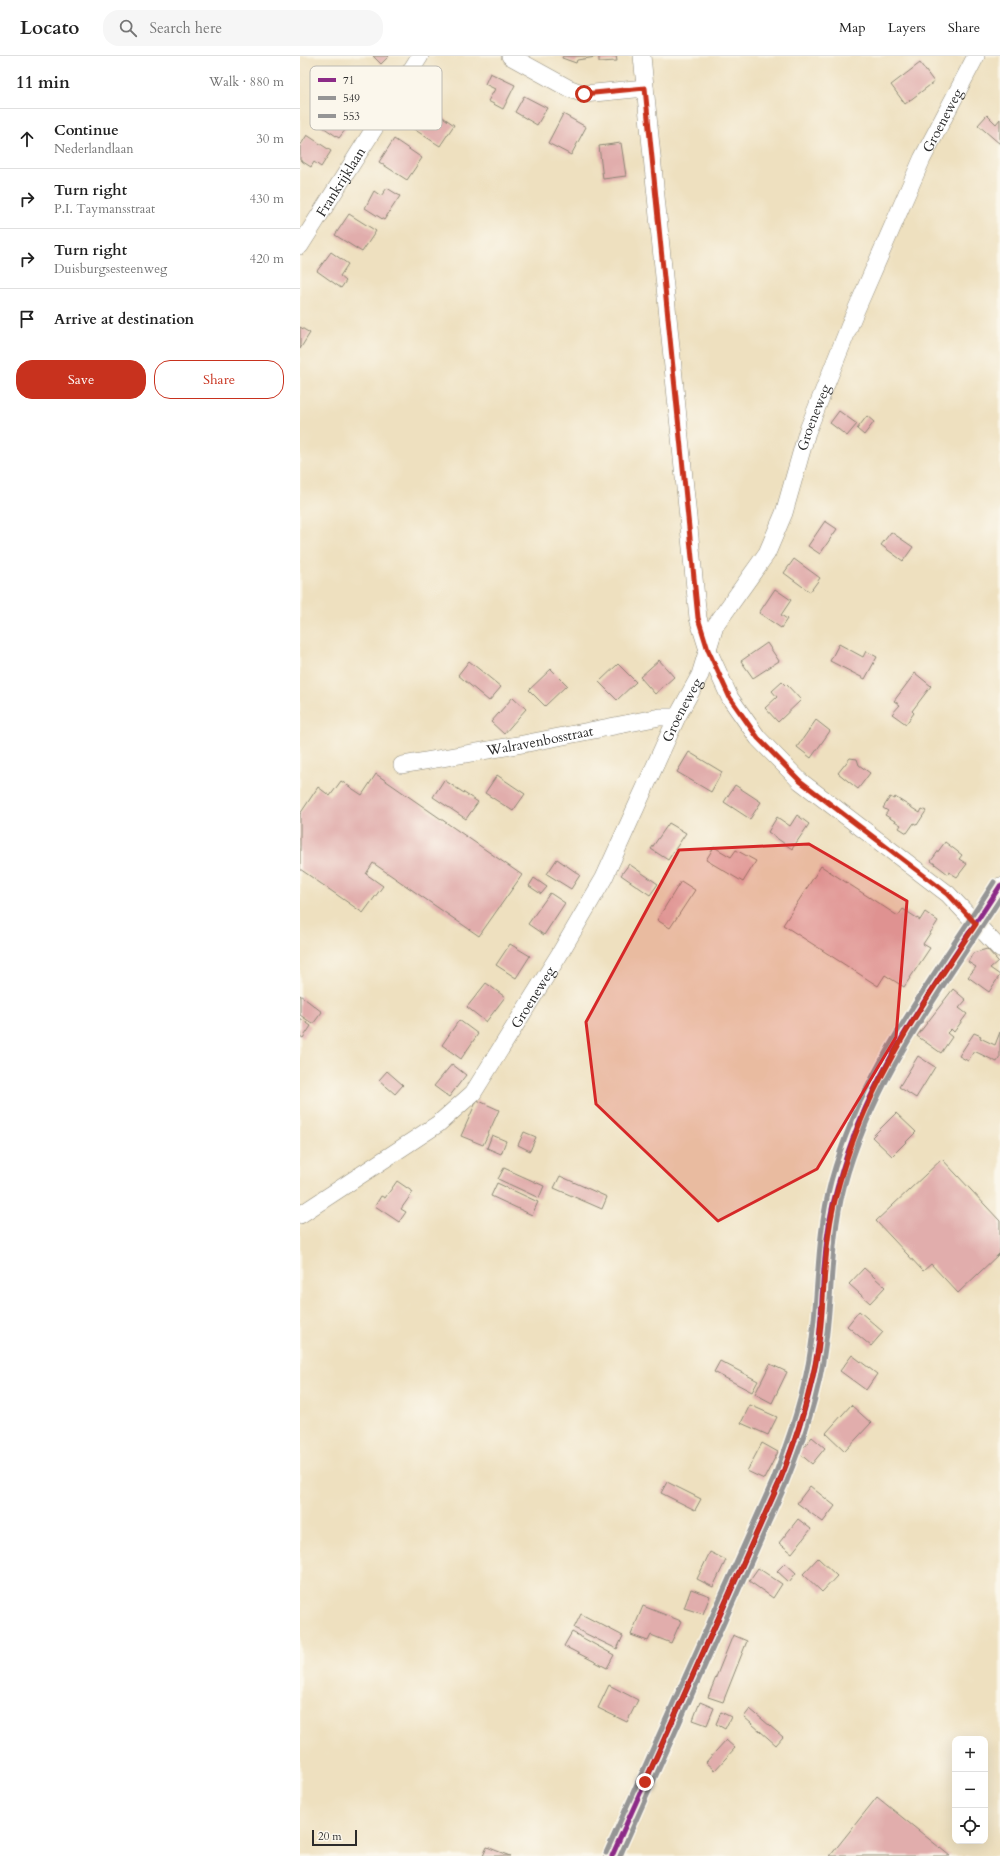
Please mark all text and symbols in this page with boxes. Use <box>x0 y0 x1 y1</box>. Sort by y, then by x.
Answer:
search box <box>103 10 383 46</box>
text: Locato <box>20 15 79 41</box>
icon: search <box>117 17 139 39</box>
text: Search here <box>149 18 222 38</box>
text: Map <box>839 18 866 37</box>
text: Layers <box>888 18 926 37</box>
text: Share <box>948 18 980 37</box>
legend <box>310 66 442 130</box>
text: 11 min <box>16 71 70 94</box>
text: Walk · 880 m <box>209 73 284 91</box>
text: 71 <box>343 73 354 88</box>
route start <box>575 85 593 103</box>
street label: Groeneweg <box>918 85 967 156</box>
text: 549 <box>343 91 360 106</box>
text: 553 <box>343 109 360 124</box>
text: Continue <box>54 120 119 140</box>
icon: ahead <box>16 128 38 150</box>
text: 30 m <box>256 130 284 148</box>
text: Nederlandlaan <box>54 140 134 158</box>
street label: Frankrijklaan <box>312 143 370 220</box>
text: Turn right <box>54 180 127 200</box>
icon: right <box>16 188 38 210</box>
text: 430 m <box>250 190 284 208</box>
text: P.I. Taymansstraat <box>54 200 155 218</box>
text: Turn right <box>54 240 127 260</box>
icon: right <box>16 248 38 270</box>
text: 420 m <box>250 250 284 268</box>
text: Duisburgsesteenweg <box>54 260 167 278</box>
icon: arrive <box>16 308 38 330</box>
text: Arrive at destination <box>54 309 194 329</box>
button: Save <box>16 360 146 399</box>
button: Share <box>154 360 284 399</box>
street label: Groeneweg <box>793 381 835 453</box>
street label: Groeneweg <box>657 674 706 745</box>
street label: Walravenbosstraat <box>484 721 595 760</box>
street label: Groeneweg <box>506 962 559 1032</box>
map controls <box>952 1736 988 1844</box>
button: + <box>952 1736 988 1772</box>
button: − <box>952 1772 988 1808</box>
route end <box>636 1773 654 1791</box>
button: locate <box>952 1808 988 1844</box>
scale bar <box>312 1828 357 1847</box>
text: 20 m <box>318 1829 342 1844</box>

